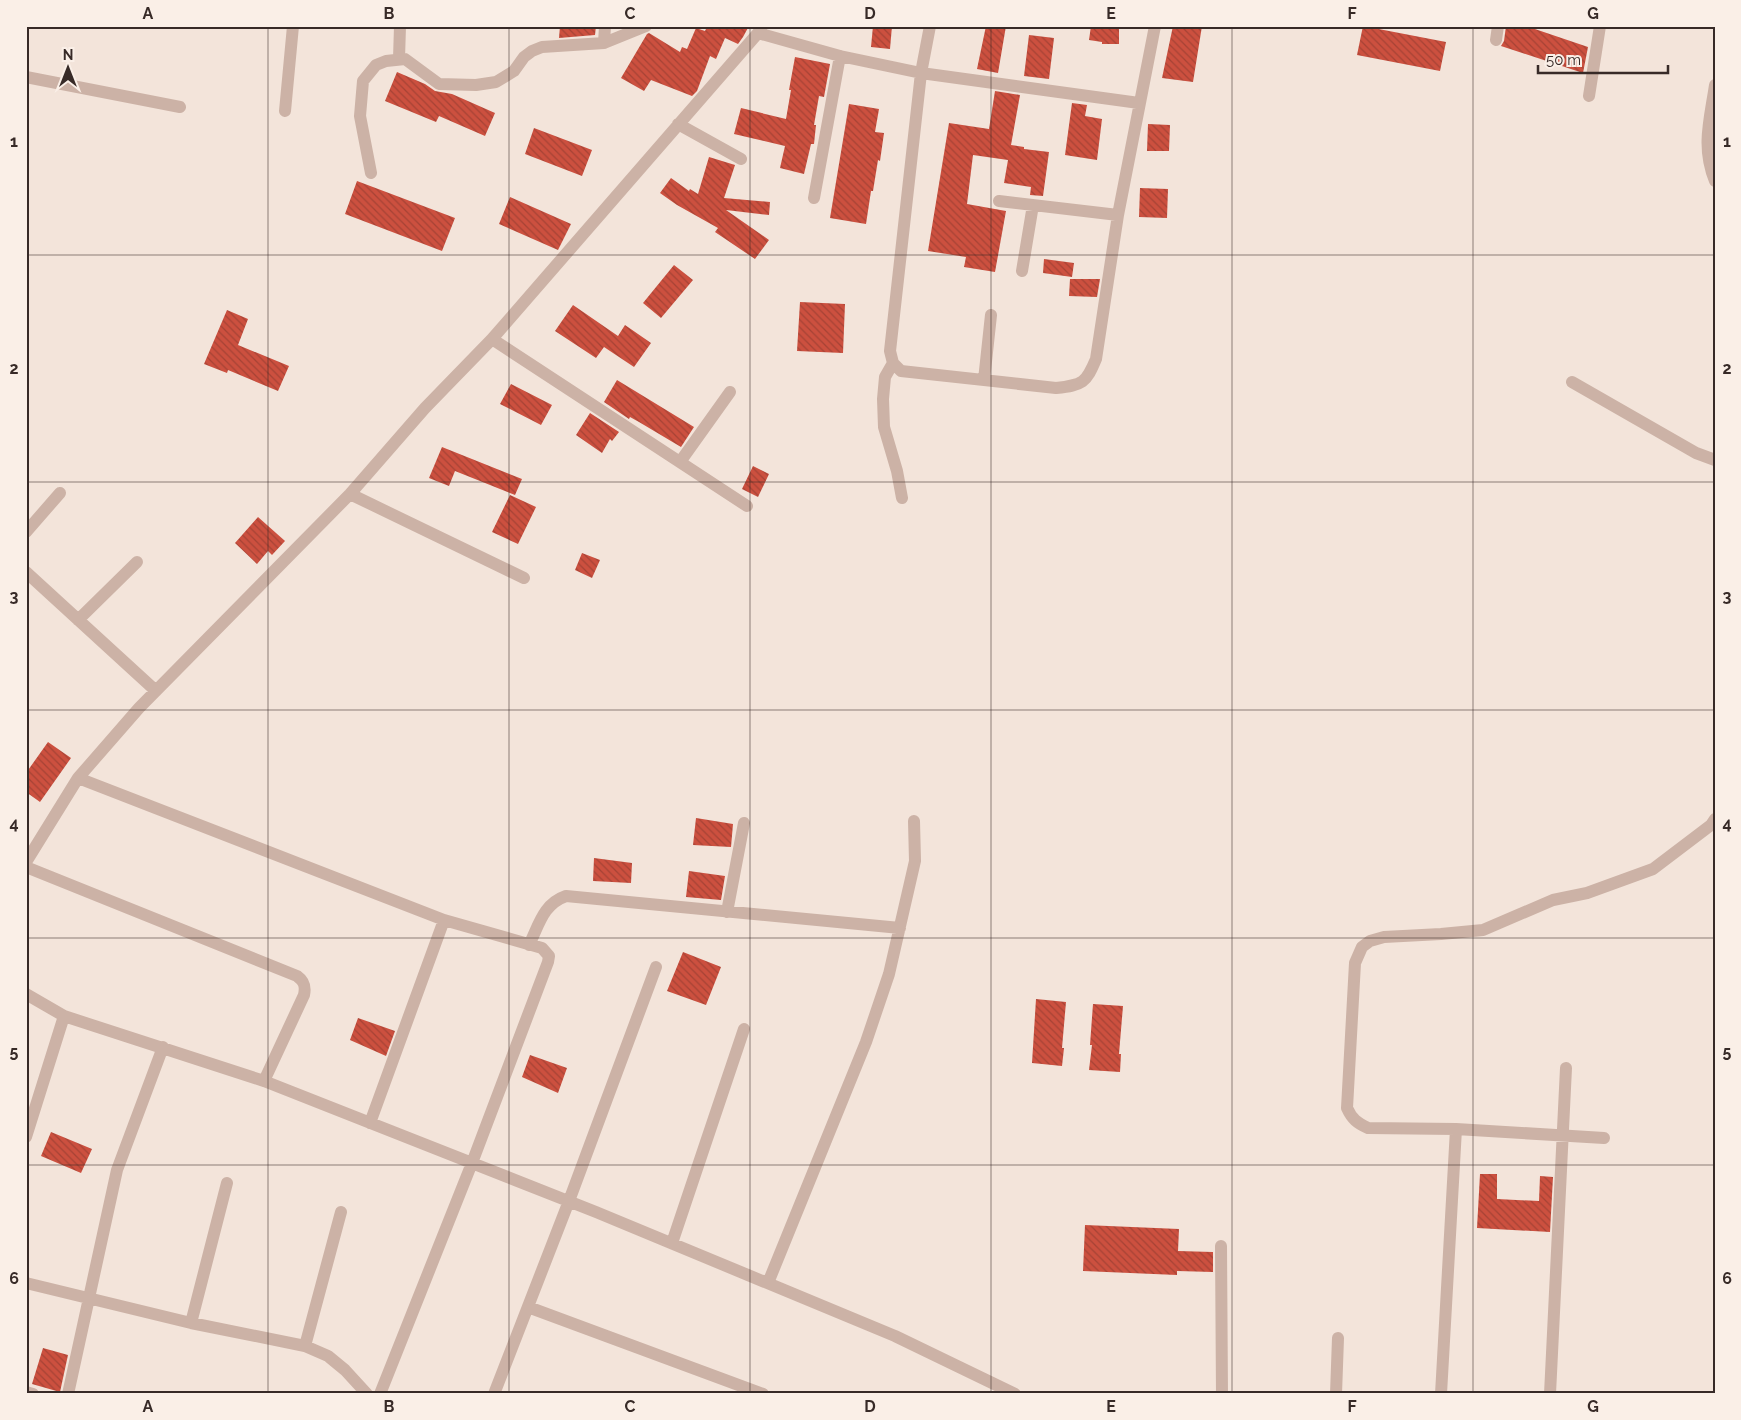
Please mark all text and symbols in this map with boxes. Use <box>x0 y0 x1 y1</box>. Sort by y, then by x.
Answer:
text: A <box>143 4 154 23</box>
text: B <box>384 4 395 23</box>
text: C <box>625 4 636 23</box>
text: D <box>864 4 876 23</box>
text: E <box>1106 4 1116 23</box>
text: F <box>1347 4 1357 23</box>
text: G <box>1587 4 1599 23</box>
north arrow <box>42 42 92 92</box>
scale bar <box>1538 42 1668 74</box>
text: N <box>63 47 73 63</box>
text: 50 m <box>1546 51 1581 69</box>
text: 1 <box>10 132 18 151</box>
text: 1 <box>1723 132 1731 151</box>
text: 2 <box>9 359 19 378</box>
text: 2 <box>1722 359 1732 378</box>
text: 3 <box>10 587 19 606</box>
text: 3 <box>1723 587 1732 606</box>
text: 4 <box>9 814 19 833</box>
text: 4 <box>1722 814 1732 833</box>
text: 5 <box>10 1042 19 1061</box>
text: 5 <box>1723 1042 1732 1061</box>
text: 6 <box>9 1269 19 1288</box>
text: 6 <box>1722 1269 1732 1288</box>
text: A <box>143 1397 154 1416</box>
text: B <box>384 1397 395 1416</box>
text: C <box>625 1397 636 1416</box>
text: D <box>864 1397 876 1416</box>
text: E <box>1106 1397 1116 1416</box>
text: F <box>1347 1397 1357 1416</box>
text: G <box>1587 1397 1599 1416</box>

